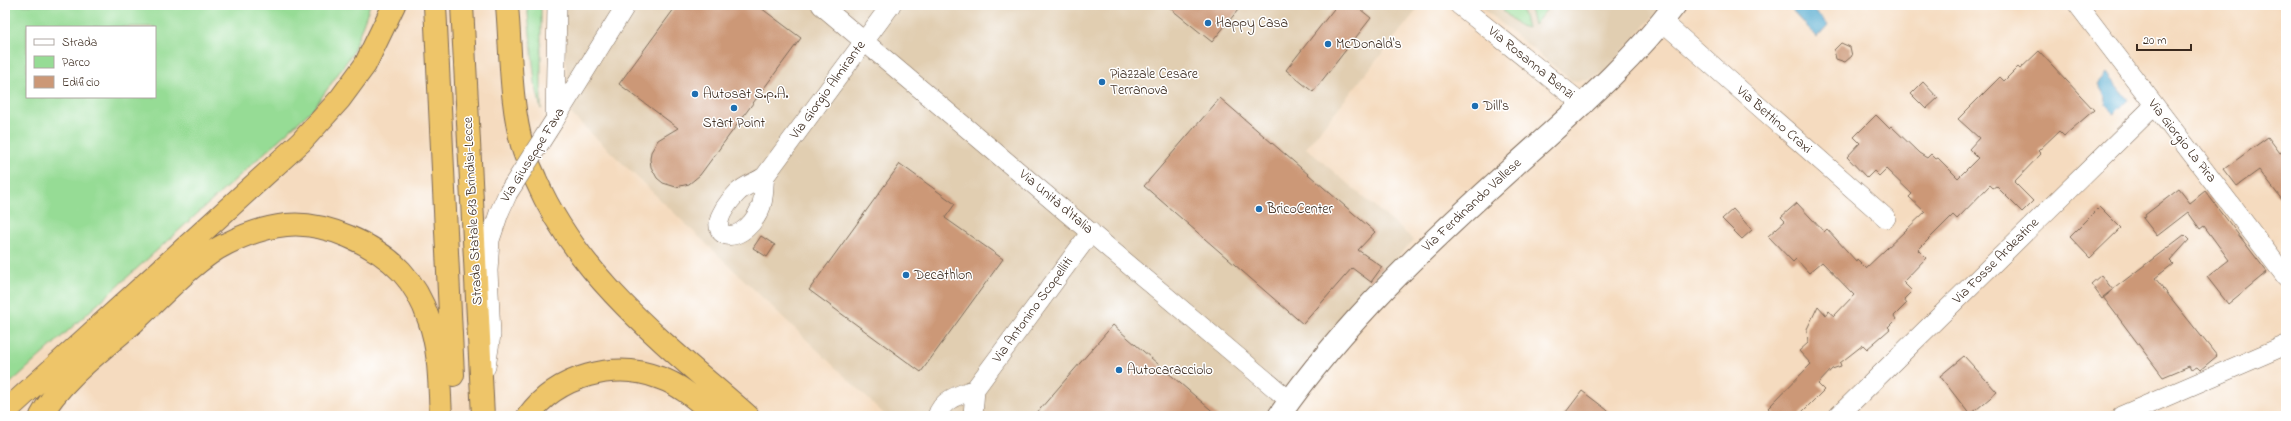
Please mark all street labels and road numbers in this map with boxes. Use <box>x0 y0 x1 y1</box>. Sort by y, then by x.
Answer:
street label: Via Rosanna Benzi <box>1482 21 1579 105</box>
street label: Via Giorgio Almirante <box>784 36 872 145</box>
street label: Via Bettino Craxi <box>1731 80 1817 159</box>
street label: Via Giorgio La Pira <box>2141 94 2221 188</box>
street label: Via Giuseppe Fava <box>495 104 571 207</box>
street label: Strada Statale 613 Brindisi-Lecce <box>458 116 488 306</box>
street label: Via Ferdinando Vallese <box>1417 153 1527 258</box>
street label: Via Unità d'Italia <box>1013 164 1098 240</box>
street label: Via Fosse Ardeatine <box>1947 212 2045 310</box>
street label: Via Antonino Scopelliti <box>987 253 1079 368</box>

